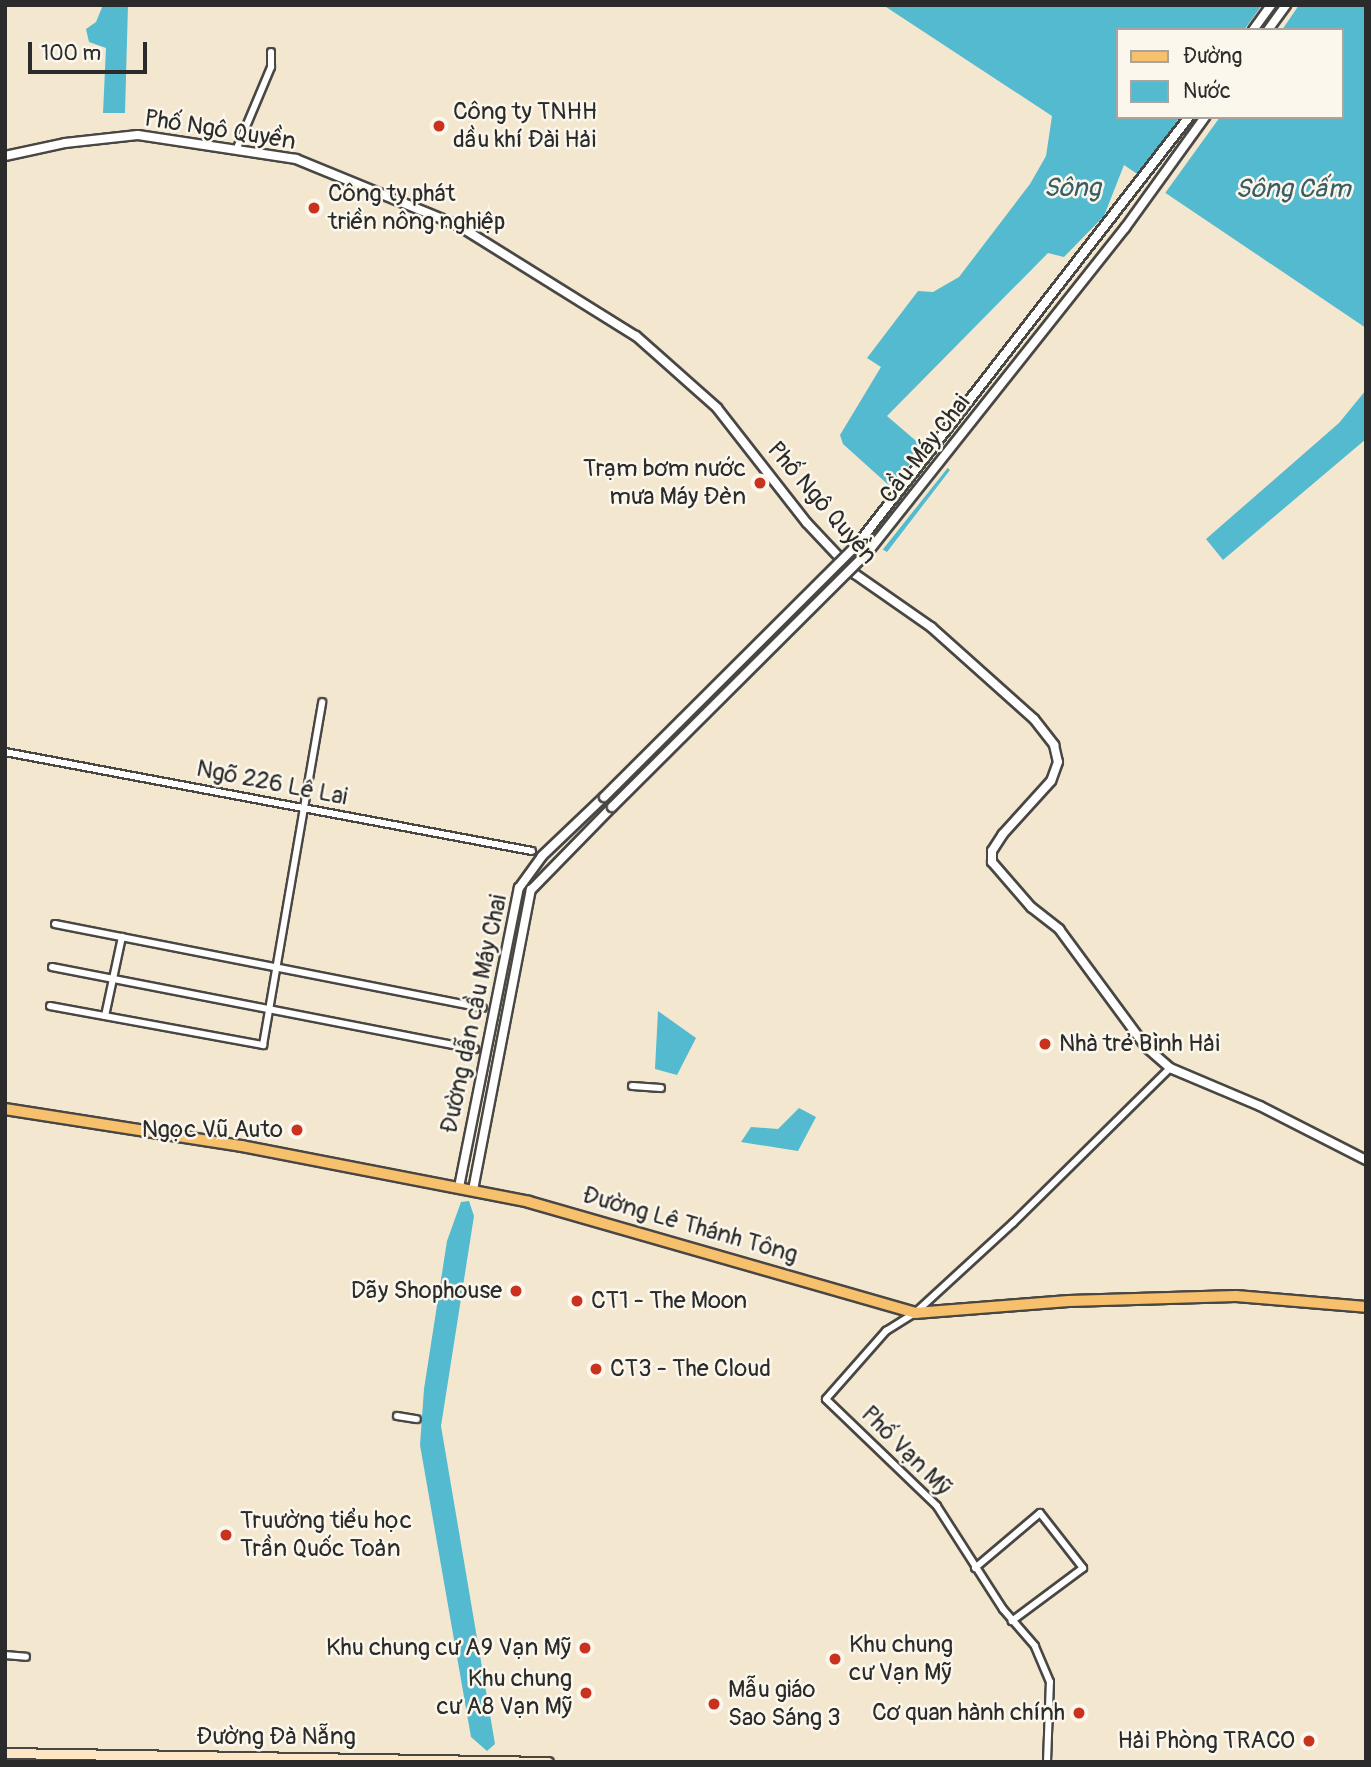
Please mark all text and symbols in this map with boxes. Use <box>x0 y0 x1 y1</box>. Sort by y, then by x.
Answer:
scale bar <box>32 28 150 72</box>
legend <box>1116 28 1343 119</box>
text: 100 m <box>41 40 101 67</box>
text: Đường <box>1183 43 1242 70</box>
text: Nước <box>1183 78 1231 105</box>
place label: Công ty TNHH dầu khí Đài Hải <box>453 98 597 154</box>
street label: Phố Ngô Quyền <box>142 104 298 156</box>
marker: Công ty TNHH dầu khí Đài Hải <box>431 118 447 134</box>
water label: Sông <box>1043 173 1101 205</box>
water label: Sông Cấm <box>1235 174 1351 206</box>
place label: Công ty phát triền nông nghiệp <box>328 180 505 236</box>
marker: Công ty phát triền nông nghiệp <box>306 200 322 216</box>
street label: Cầu Máy Chai <box>874 389 976 509</box>
street label: Phố Ngô Quyền <box>761 436 883 570</box>
place label: Trạm bơm nước mưa Máy Đèn <box>583 455 746 511</box>
marker: Trạm bơm nước mưa Máy Đèn <box>752 475 768 491</box>
street label: Ngõ 226 Lê Lai <box>194 754 350 812</box>
street label: Đường dẫn cầu Máy Chai <box>435 892 513 1136</box>
place label: Nhà trẻ Bình Hải <box>1059 1030 1220 1058</box>
marker: Nhà trẻ Bình Hải <box>1037 1036 1053 1052</box>
place label: Ngọc Vũ Auto <box>142 1116 283 1144</box>
marker: Ngọc Vũ Auto <box>289 1122 305 1138</box>
street label: Đường Lê Thánh Tông <box>579 1180 801 1270</box>
place label: Dãy Shophouse <box>351 1277 502 1305</box>
marker: Dãy Shophouse <box>508 1283 524 1299</box>
place label: CT1 - The Moon <box>591 1287 747 1315</box>
marker: CT1 - The Moon <box>569 1293 585 1309</box>
place label: CT3 - The Cloud <box>610 1355 771 1383</box>
marker: CT3 - The Cloud <box>588 1361 604 1377</box>
street label: Phố Vạn Mỹ <box>855 1400 957 1502</box>
place label: Truường tiểu học Trần Quốc Toản <box>240 1507 412 1563</box>
marker: Truường tiểu học Trần Quốc Toản <box>218 1527 234 1543</box>
place label: Khu chung cư Vạn Mỹ <box>849 1631 953 1687</box>
place label: Khu chung cư A9 Vạn Mỹ <box>326 1634 571 1662</box>
marker: Khu chung cư A9 Vạn Mỹ <box>577 1640 593 1656</box>
marker: Khu chung cư Vạn Mỹ <box>827 1651 843 1667</box>
place label: Khu chung cư A8 Vạn Mỹ <box>437 1665 572 1721</box>
place label: Mẫu giáo Sao Sáng 3 <box>728 1676 841 1732</box>
marker: Khu chung cư A8 Vạn Mỹ <box>578 1685 594 1701</box>
marker: Mẫu giáo Sao Sáng 3 <box>706 1696 722 1712</box>
place label: Cơ quan hành chính <box>872 1699 1065 1727</box>
marker: Cơ quan hành chính <box>1071 1705 1087 1721</box>
street label: Đường Đà Nẵng <box>196 1723 356 1751</box>
place label: Hải Phòng TRACO <box>1118 1727 1295 1755</box>
marker: Hải Phòng TRACO <box>1301 1733 1317 1749</box>

